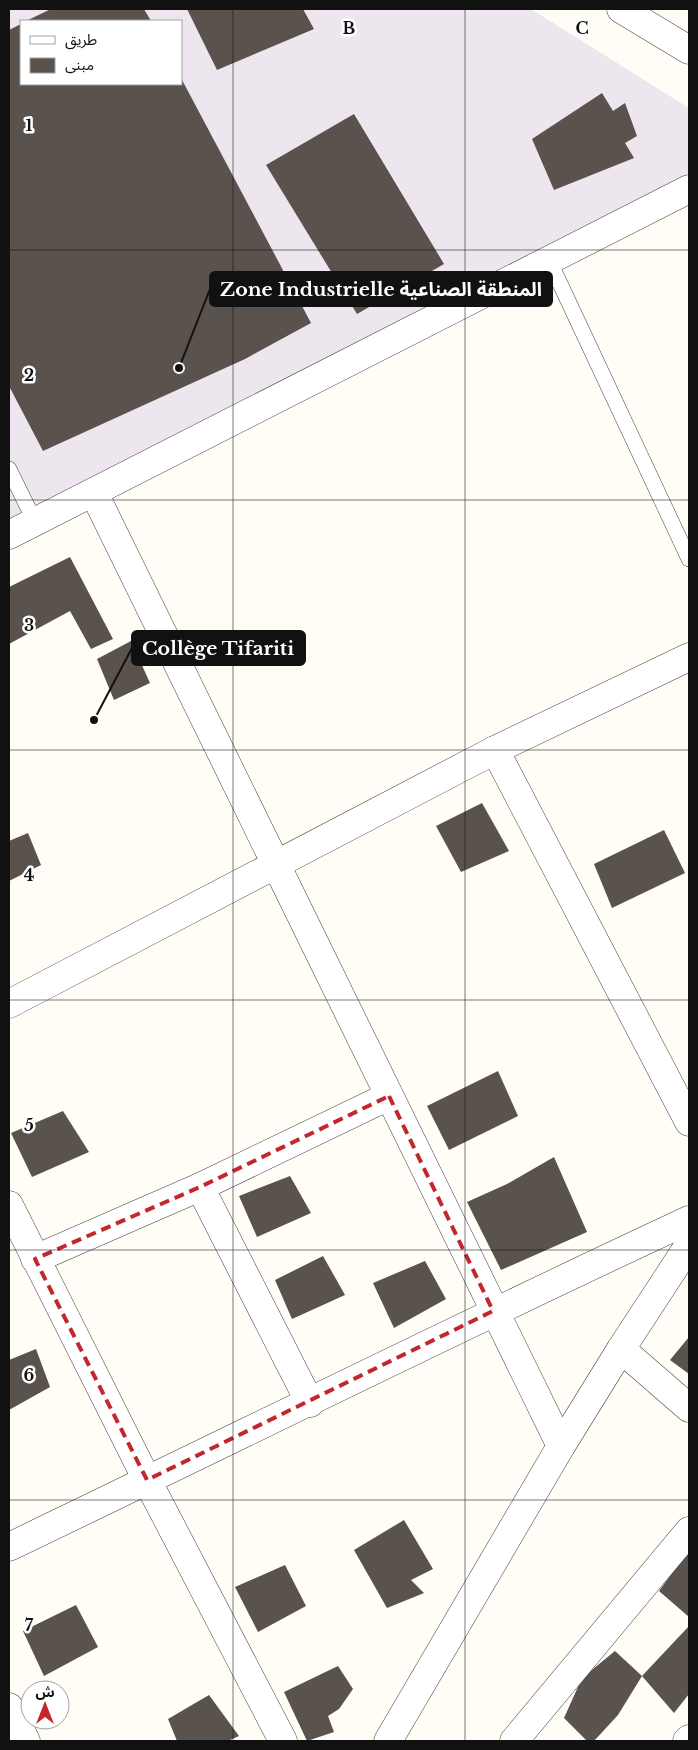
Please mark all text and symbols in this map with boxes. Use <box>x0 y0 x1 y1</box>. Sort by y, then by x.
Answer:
text: B <box>343 18 356 38</box>
text: C <box>575 18 589 38</box>
legend <box>20 20 182 85</box>
text: طريق <box>65 30 97 50</box>
text: مبنى <box>65 55 94 74</box>
text: 1 <box>26 115 33 135</box>
callout: Zone Industrielle المنطقة الصناعية <box>210 272 552 306</box>
text: Zone Industrielle المنطقة الصناعية <box>220 278 542 301</box>
text: 2 <box>24 365 34 385</box>
text: 3 <box>24 615 34 635</box>
callout: Collège Tifariti <box>132 631 305 665</box>
text: Collège Tifariti <box>142 637 294 660</box>
text: 4 <box>24 865 34 885</box>
text: 5 <box>24 1115 34 1135</box>
text: 6 <box>24 1365 35 1385</box>
text: 7 <box>25 1615 34 1635</box>
north arrow <box>20 1680 70 1730</box>
text: ش <box>35 1683 55 1701</box>

